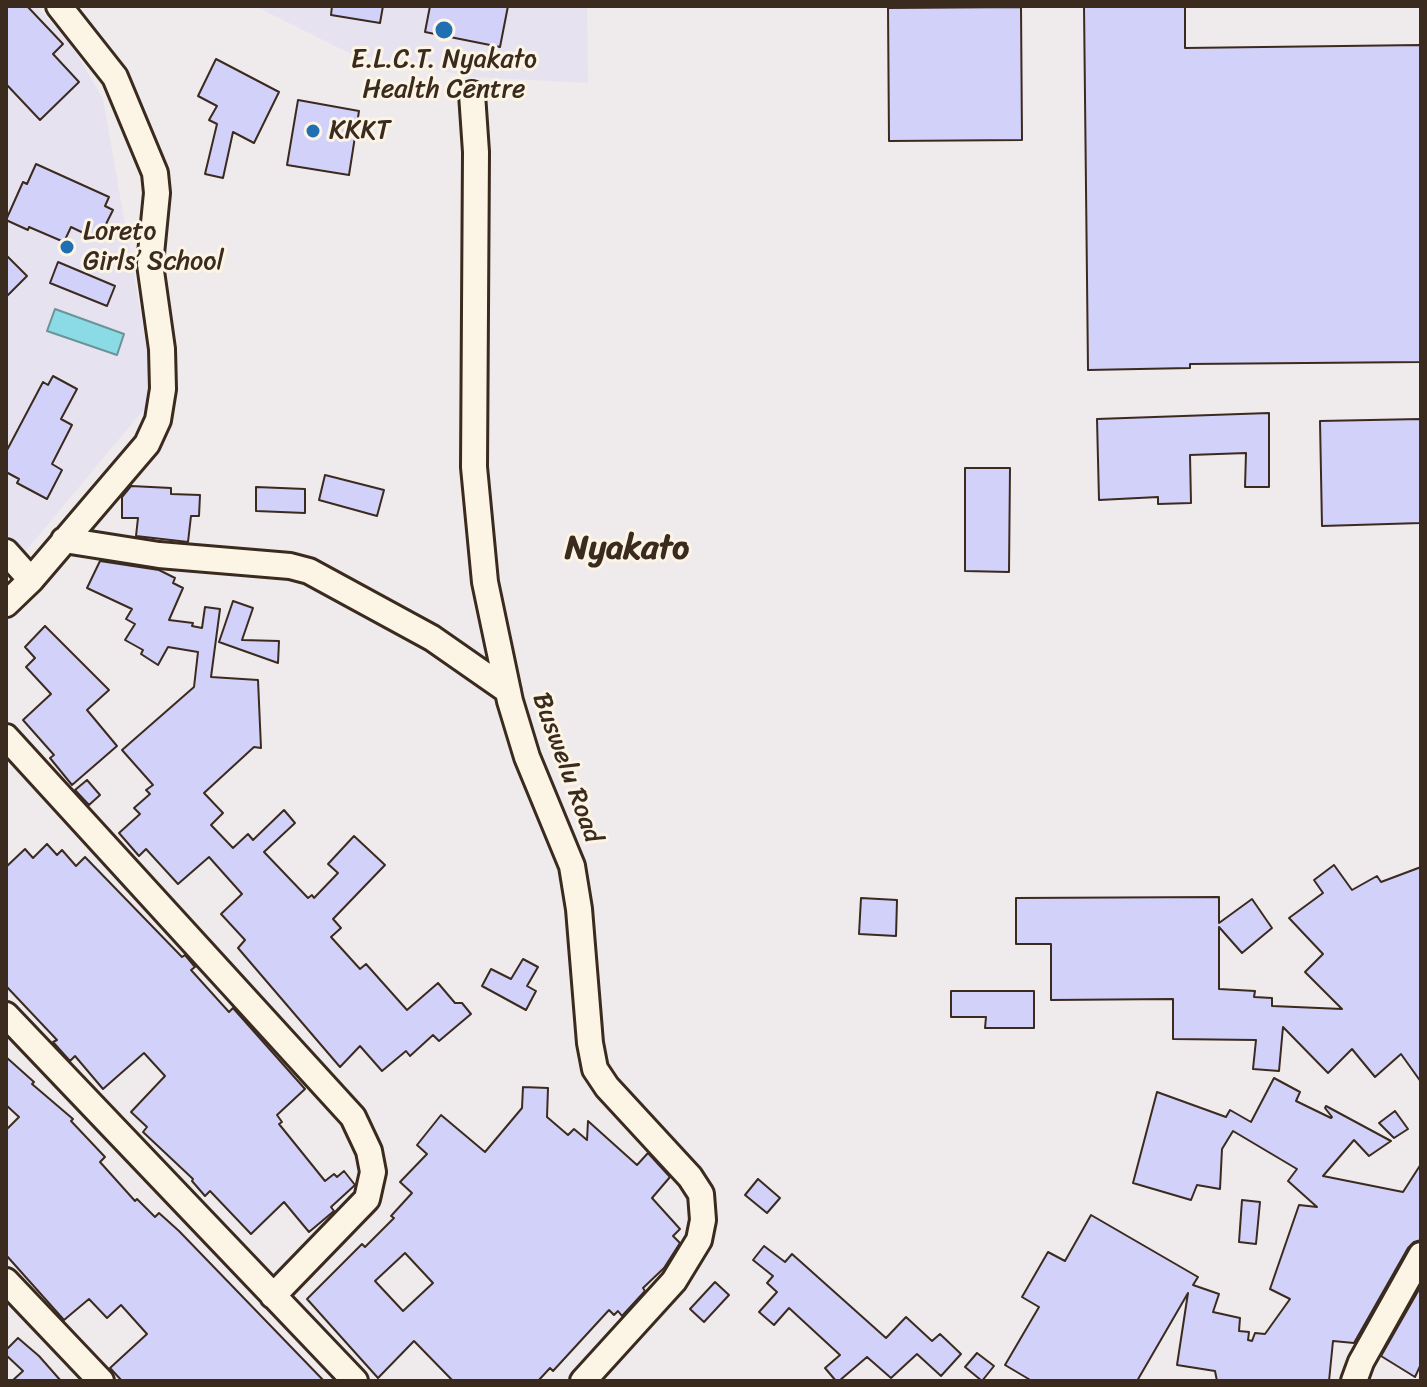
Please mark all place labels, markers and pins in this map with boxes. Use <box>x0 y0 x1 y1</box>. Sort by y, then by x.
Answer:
marker: E.L.C.T. Nyakato Health Centre <box>433 19 455 41</box>
place label: E.L.C.T. Nyakato Health Centre <box>351 44 537 106</box>
place label: KKKT <box>329 115 391 147</box>
marker: KKKT <box>304 122 322 140</box>
place label: Loreto Girls’ School <box>83 216 224 278</box>
marker: Loreto Girls’ School <box>58 238 76 256</box>

